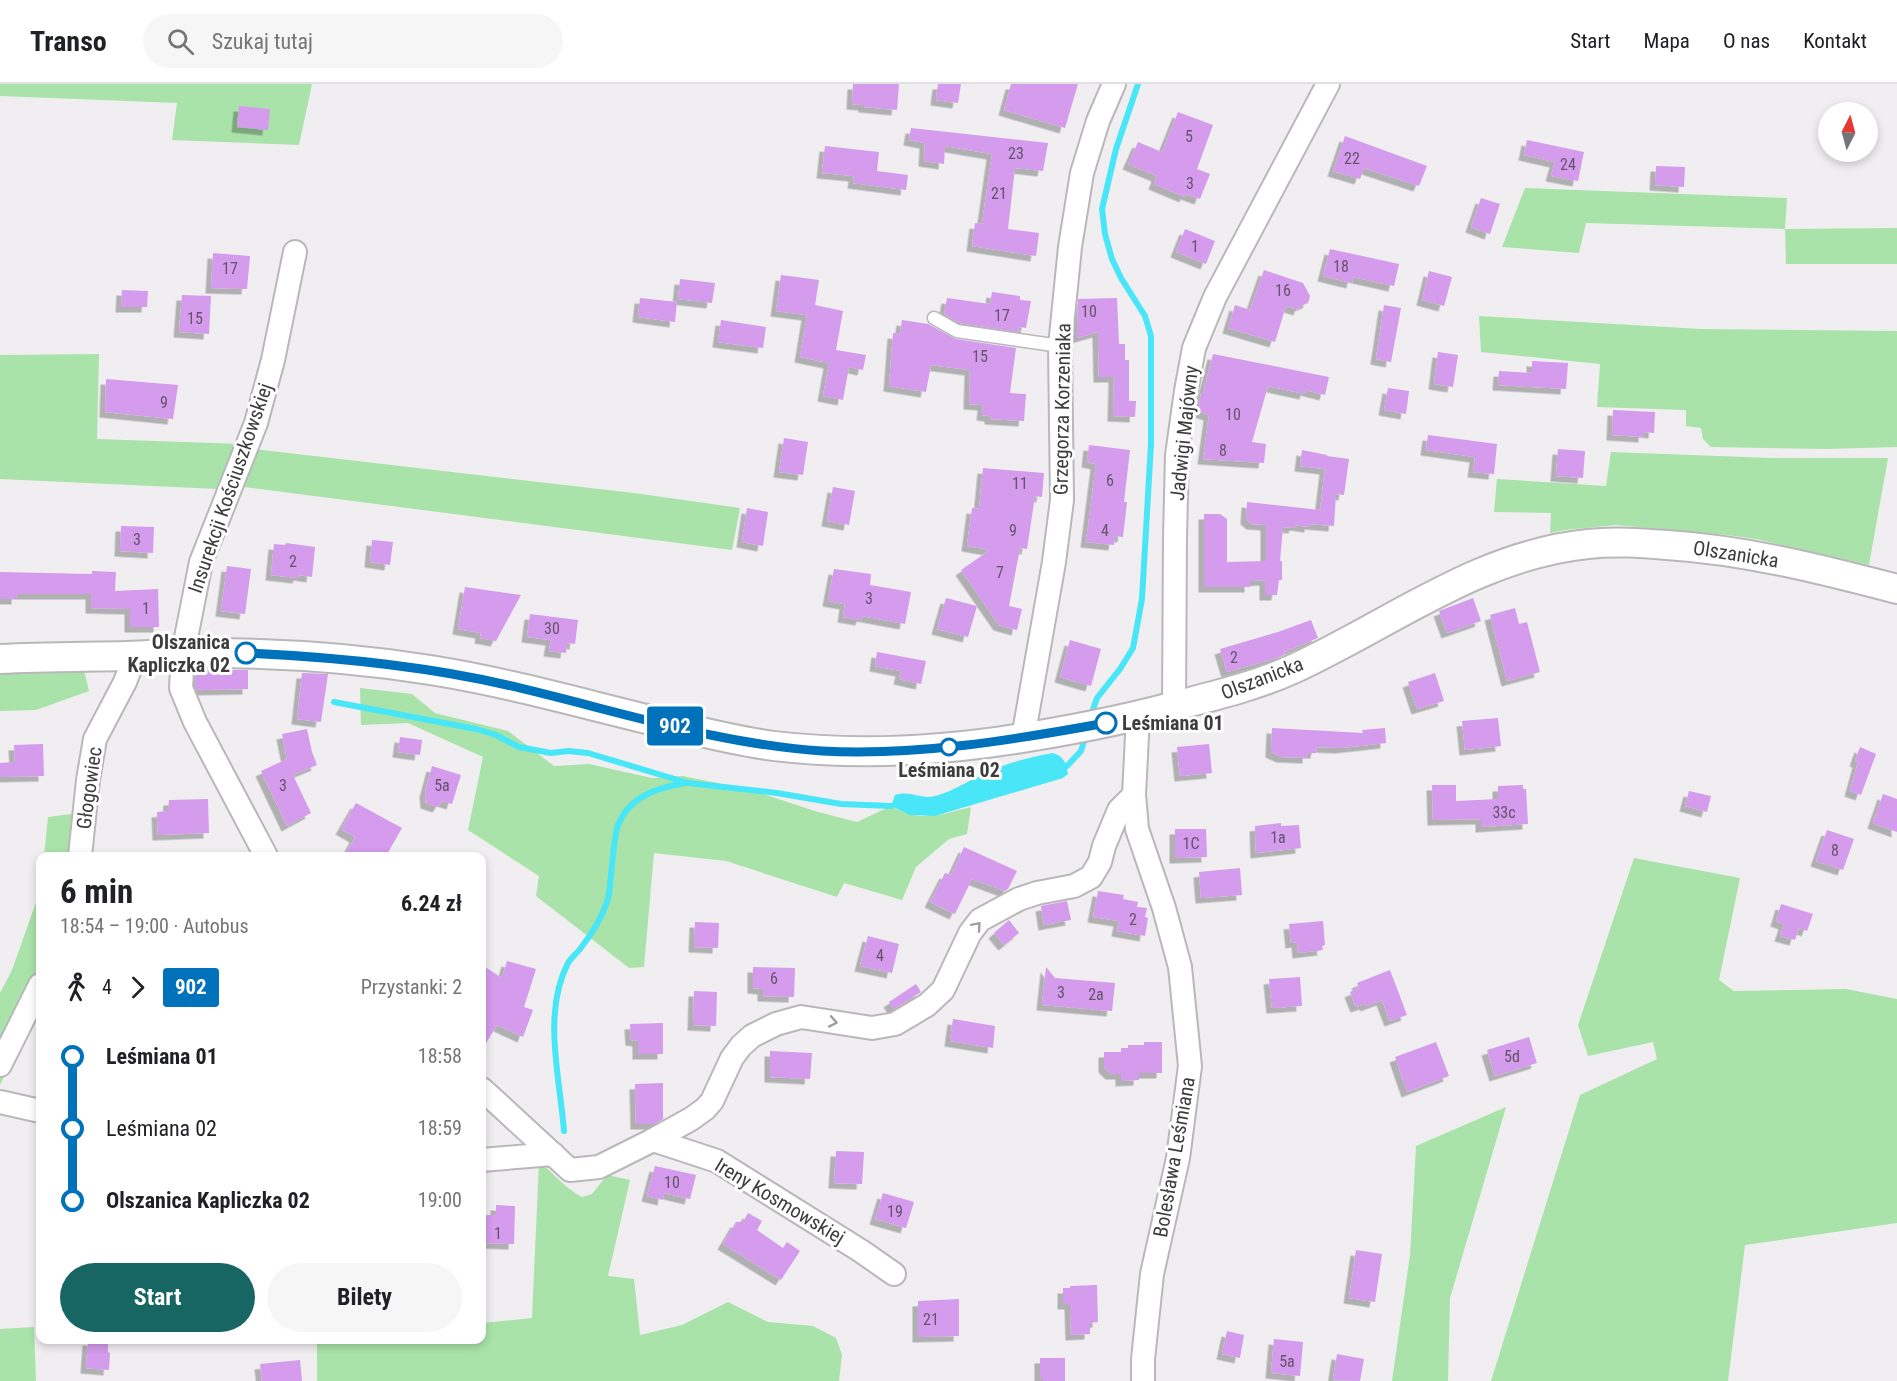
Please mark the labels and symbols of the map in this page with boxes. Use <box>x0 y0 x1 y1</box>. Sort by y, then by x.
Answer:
north arrow <box>1818 102 1878 162</box>
house number: 5 <box>1185 127 1193 146</box>
house number: 23 <box>1008 144 1024 163</box>
house number: 22 <box>1344 149 1360 168</box>
house number: 24 <box>1560 155 1576 174</box>
house number: 3 <box>1186 174 1194 193</box>
house number: 21 <box>991 184 1007 203</box>
house number: 1 <box>1191 237 1199 256</box>
house number: 18 <box>1333 257 1349 276</box>
house number: 17 <box>222 259 238 278</box>
house number: 16 <box>1275 281 1291 300</box>
house number: 10 <box>1081 302 1097 321</box>
house number: 17 <box>994 306 1010 325</box>
house number: 15 <box>187 309 203 328</box>
street label: Grzegorza Korzeniaka <box>1049 323 1075 495</box>
house number: 15 <box>972 347 988 366</box>
street label: Jadwigi Majówny <box>1165 364 1203 502</box>
street label: Insurekcji Kościuszkowskiej <box>183 380 277 596</box>
house number: 9 <box>160 393 168 412</box>
house number: 10 <box>1225 405 1241 424</box>
house number: 8 <box>1219 441 1227 460</box>
house number: 6 <box>1106 471 1114 490</box>
house number: 11 <box>1012 474 1028 493</box>
house number: 9 <box>1009 521 1017 540</box>
house number: 4 <box>1101 521 1109 540</box>
house number: 3 <box>133 530 141 549</box>
street label: Olszanicka <box>1692 535 1780 573</box>
house number: 2 <box>289 552 297 571</box>
house number: 7 <box>996 563 1004 582</box>
house number: 3 <box>865 589 873 608</box>
house number: 1 <box>142 599 150 618</box>
house number: 30 <box>544 619 560 638</box>
place label: Olszanica Kapliczka 02 <box>127 630 230 677</box>
marker: Olszanica Kapliczka 02 <box>235 642 257 664</box>
house number: 2 <box>1230 648 1238 667</box>
street label: Olszanicka <box>1217 651 1307 705</box>
line badge: 902 <box>640 706 710 746</box>
place label: Leśmiana 01 <box>1122 711 1224 735</box>
marker: Leśmiana 01 <box>1095 712 1117 734</box>
marker: Leśmiana 02 <box>940 738 958 756</box>
street label: Głogowiec <box>71 745 107 831</box>
place label: Leśmiana 02 <box>898 758 1000 782</box>
house number: 3 <box>279 776 287 795</box>
house number: 5a <box>434 776 450 795</box>
house number: 33c <box>1492 803 1516 822</box>
house number: 1a <box>1270 828 1286 847</box>
house number: 1C <box>1183 834 1199 853</box>
house number: 8 <box>1831 841 1839 860</box>
house number: 2 <box>1129 910 1137 929</box>
one-way arrow <box>969 922 980 933</box>
house number: 4 <box>876 946 884 965</box>
house number: 6 <box>770 969 778 988</box>
house number: 3 <box>1057 983 1065 1002</box>
house number: 2a <box>1088 985 1104 1004</box>
one-way arrow <box>828 1015 838 1028</box>
house number: 5d <box>1504 1047 1520 1066</box>
street label: Bolesława Leśmiana <box>1148 1075 1200 1239</box>
street label: Ireny Kosmowskiej <box>711 1153 849 1249</box>
house number: 10 <box>664 1173 680 1192</box>
house number: 19 <box>887 1202 903 1221</box>
house number: 1 <box>494 1224 502 1243</box>
house number: 21 <box>923 1310 939 1329</box>
house number: 5a <box>1279 1352 1295 1371</box>

